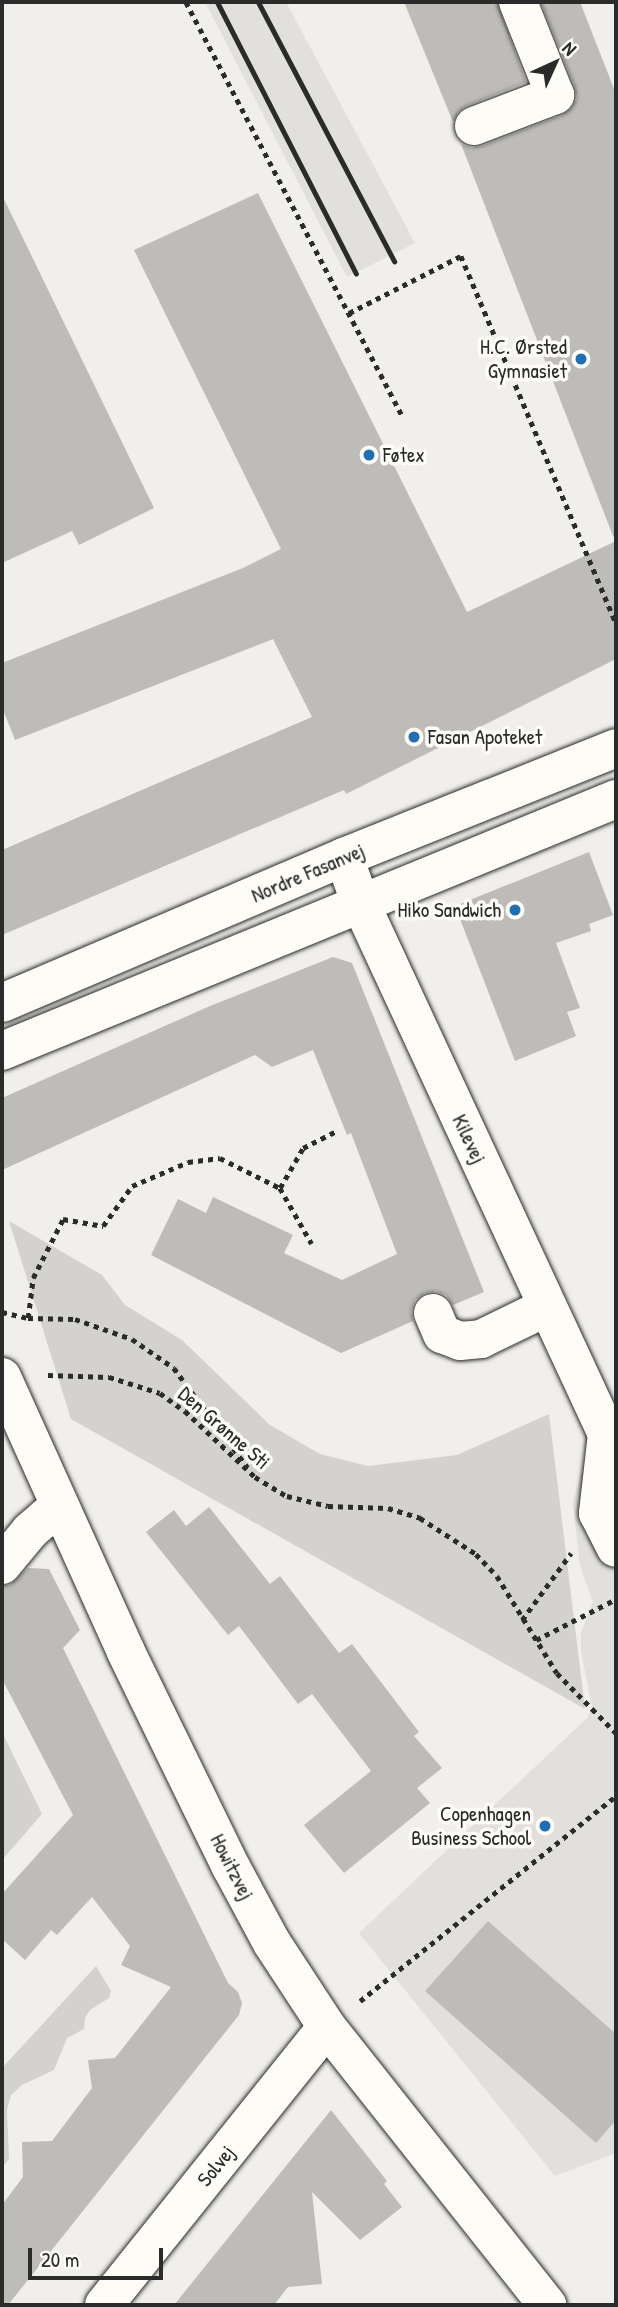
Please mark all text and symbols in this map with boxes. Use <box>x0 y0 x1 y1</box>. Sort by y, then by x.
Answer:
north arrow <box>520 28 590 98</box>
text: N <box>557 35 583 61</box>
place label: H.C. Ørsted Gymnasiet <box>480 334 567 384</box>
marker: H.C. Ørsted Gymnasiet <box>573 351 589 367</box>
place label: Føtex <box>383 442 425 468</box>
marker: Føtex <box>361 447 377 463</box>
place label: Fasan Apoteket <box>428 724 542 750</box>
marker: Fasan Apoteket <box>406 729 422 745</box>
street label: Nordre Fasanvej <box>247 838 369 908</box>
place label: Hiko Sandwich <box>398 897 501 923</box>
marker: Hiko Sandwich <box>507 902 523 918</box>
street label: Kilevej <box>447 1110 491 1168</box>
street label: Den Grønne Sti <box>173 1381 275 1475</box>
place label: Copenhagen Business School <box>411 1801 531 1851</box>
marker: Copenhagen Business School <box>537 1818 553 1834</box>
street label: Howitzvej <box>205 1830 259 1904</box>
street label: Solvej <box>192 2140 240 2192</box>
scale bar <box>32 2234 166 2278</box>
text: 20 m <box>41 2245 79 2274</box>

